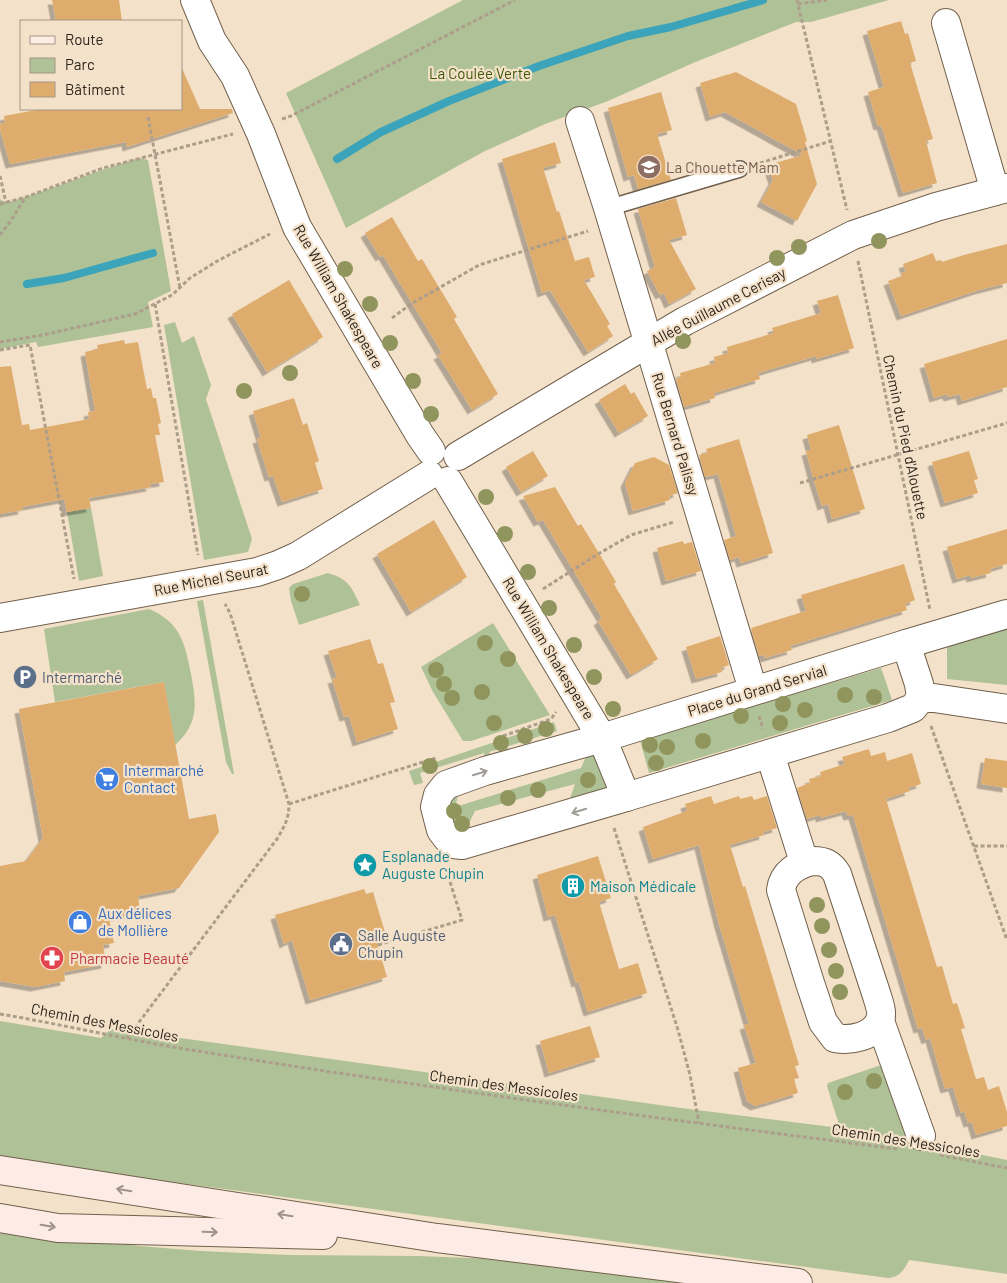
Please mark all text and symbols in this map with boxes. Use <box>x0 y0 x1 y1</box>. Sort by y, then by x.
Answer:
legend <box>20 20 182 110</box>
text: Route <box>65 30 104 48</box>
text: Parc <box>65 55 95 73</box>
park label: La Coulée Verte <box>429 64 531 82</box>
text: Bâtiment <box>65 80 125 98</box>
school or university icon: La Chouette Mam <box>636 154 662 180</box>
place label: La Chouette Mam <box>666 158 779 176</box>
street label: Rue William Shakespeare <box>290 221 388 371</box>
street label: Allée Guillaume Cerisay <box>648 263 789 349</box>
street label: Chemin du Pied d'Alouette <box>880 353 932 521</box>
street label: Rue Bernard Palissy <box>649 370 703 498</box>
street label: Rue Michel Seurat <box>152 559 270 599</box>
street label: Rue William Shakespeare <box>499 574 599 722</box>
street label: Place du Grand Servial <box>685 660 829 720</box>
parking icon: Intermarché <box>12 664 38 690</box>
place label: Intermarché <box>42 668 122 686</box>
place label: Intermarché Contact <box>124 761 204 796</box>
supermarket icon: Intermarché Contact <box>94 766 120 792</box>
one-way arrow <box>472 768 488 777</box>
one-way arrow <box>572 807 588 817</box>
place label: Esplanade Auguste Chupin <box>382 847 484 882</box>
place icon: Esplanade Auguste Chupin <box>352 852 378 878</box>
building icon: Maison Médicale <box>560 873 586 899</box>
place label: Maison Médicale <box>590 877 696 895</box>
place label: Aux délices de Mollière <box>98 904 172 939</box>
shop icon: Aux délices de Mollière <box>67 909 93 935</box>
place label: Salle Auguste Chupin <box>358 926 446 961</box>
public building icon: Salle Auguste Chupin <box>328 931 354 957</box>
pharmacy icon: Pharmacie Beauté <box>39 945 65 971</box>
place label: Pharmacie Beauté <box>70 949 189 967</box>
street label: Chemin des Messicoles <box>30 999 180 1045</box>
street label: Chemin des Messicoles <box>429 1066 579 1104</box>
street label: Chemin des Messicoles <box>831 1119 981 1161</box>
one-way arrow <box>116 1184 132 1194</box>
one-way arrow <box>277 1209 293 1219</box>
one-way arrow <box>40 1222 56 1232</box>
one-way arrow <box>202 1227 218 1237</box>

